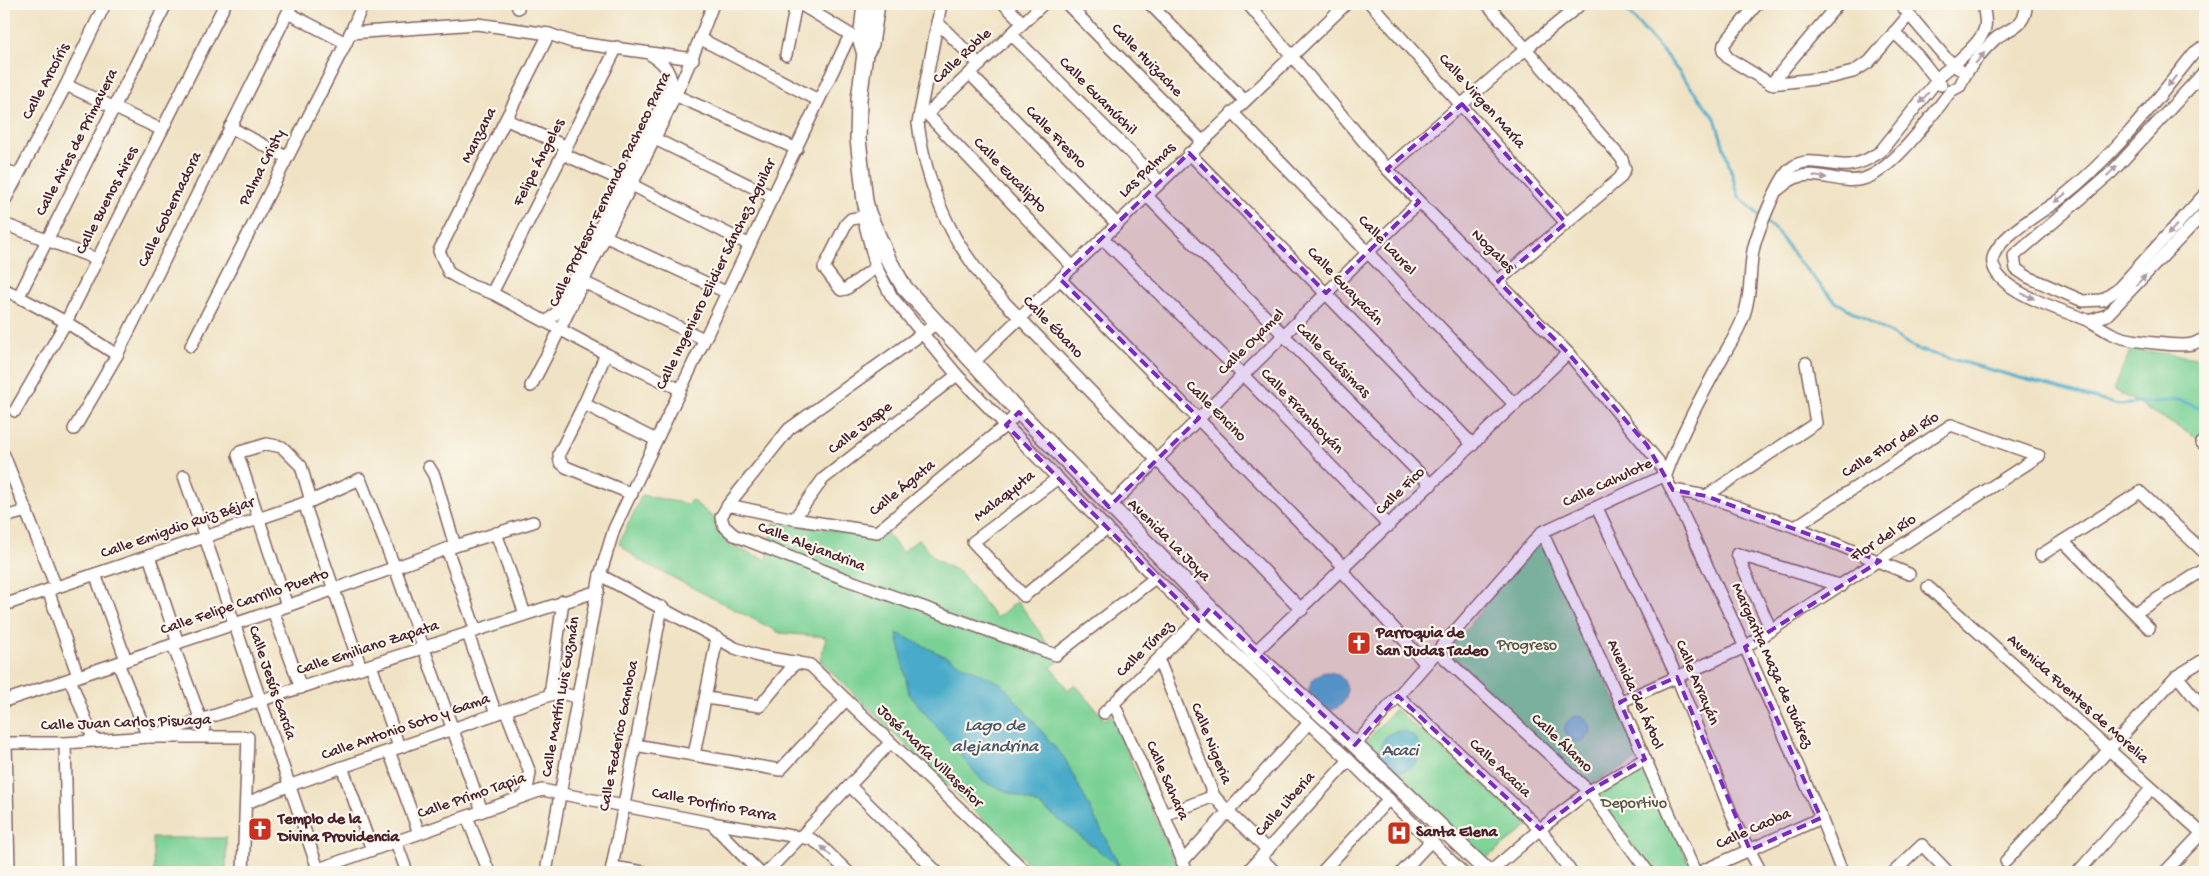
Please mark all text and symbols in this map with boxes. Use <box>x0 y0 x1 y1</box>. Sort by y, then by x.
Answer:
street label: Calle Huizache <box>1106 20 1186 102</box>
street label: Calle Roble <box>930 24 997 89</box>
street label: Calle Arcoíris <box>19 39 76 124</box>
street label: Calle Virgen María <box>1433 51 1529 154</box>
one-way arrow <box>1974 51 1985 64</box>
street label: Calle Guamúchil <box>1054 54 1140 140</box>
street label: Calle Aires de Primavera <box>33 65 124 220</box>
street label: Calle Profesor Fernando Pacheco Parra <box>546 68 677 311</box>
one-way arrow <box>2166 74 2177 87</box>
one-way arrow <box>1918 91 1929 104</box>
street label: Calle Fresno <box>1020 102 1090 174</box>
street label: Manzana <box>458 104 503 167</box>
street label: Felipe Ángeles <box>509 115 571 211</box>
street label: Palma Cristy <box>235 126 290 210</box>
street label: Calle Eucalipto <box>968 134 1050 218</box>
street label: Las Palmas <box>1116 138 1181 203</box>
street label: Calle Buenos Aires <box>73 143 144 258</box>
street label: Calle Gobernadora <box>135 148 208 271</box>
street label: Calle Ingeniero Elidier Sánchez Aguilar <box>653 155 782 394</box>
one-way arrow <box>2106 165 2118 177</box>
one-way arrow <box>1812 173 1828 181</box>
one-way arrow <box>2054 193 2067 204</box>
street label: Calle Laurel <box>1353 212 1419 280</box>
one-way arrow <box>2166 224 2178 236</box>
street label: Nogales <box>1466 226 1519 279</box>
street label: Calle Guayacán <box>1302 244 1386 331</box>
one-way arrow <box>2135 274 2147 286</box>
street label: Calle Ébano <box>1017 293 1087 363</box>
one-way arrow <box>2021 293 2035 301</box>
street label: Calle Oyamel <box>1215 306 1289 380</box>
street label: Calle Guásimas <box>1290 319 1374 403</box>
street label: Calle Framboyán <box>1255 365 1347 459</box>
street label: Calle Encino <box>1180 377 1250 447</box>
street label: Calle Jaspe <box>825 398 897 460</box>
street label: Calle Flor del Río <box>1839 408 1943 484</box>
street label: Calle Ágata <box>866 455 941 521</box>
street label: Calle Cahulote <box>1560 455 1657 513</box>
street label: Calle Fico <box>1372 464 1430 520</box>
street label: Malaqyuta <box>970 466 1040 527</box>
street label: Calle Emigdio Ruiz Béjar <box>99 493 259 564</box>
street label: Avenida La Joya <box>1122 495 1214 587</box>
street label: Flor del Río <box>1847 511 1920 568</box>
street label: Calle Alejandrina <box>754 519 869 578</box>
street label: Calle Felipe Carrillo Puerto <box>158 565 332 641</box>
street label: Margarita Maza de Juárez <box>1726 580 1816 752</box>
street label: Calle Martín Luis Guzmán <box>539 615 586 779</box>
street label: Calle Emiliano Zapata <box>294 617 443 681</box>
street label: Calle Túnez <box>1113 617 1180 682</box>
street label: Calle Jesús García <box>243 624 300 743</box>
place label: Parroquia de San Judas Tadeo <box>1375 625 1489 662</box>
church icon: Parroquia de San Judas Tadeo <box>1346 630 1372 656</box>
street label: Avenida Fuentes de Morelia <box>2002 631 2153 770</box>
park label: Progreso <box>1496 637 1557 656</box>
street label: Avenida del Árbol <box>1601 637 1668 753</box>
street label: Calle Arrayán <box>1670 638 1723 729</box>
street label: Calle Federico Gamboa <box>596 658 644 813</box>
street label: Calle Antonio Soto y Gama <box>319 690 494 766</box>
street label: José María Villaseñor <box>872 701 987 814</box>
street label: Calle Nigeria <box>1185 701 1235 788</box>
street label: Calle Álamo <box>1526 710 1597 778</box>
street label: Calle Juan Carlos Pisuaga <box>41 711 212 736</box>
water label: Lago de alejandrina <box>952 716 1039 758</box>
street label: Calle Acacia <box>1464 735 1535 803</box>
street label: Calle Sahara <box>1140 738 1192 825</box>
water label: Acaci <box>1382 741 1420 762</box>
street label: Calle Liberia <box>1252 768 1321 841</box>
street label: Calle Primo Tapia <box>415 769 530 824</box>
street label: Calle Porfirio Parra <box>650 785 779 828</box>
park label: Deportivo <box>1600 795 1667 814</box>
street label: Calle Caoba <box>1714 805 1795 855</box>
place label: Templo de la Divina Providencia <box>276 811 400 848</box>
church icon: Templo de la Divina Providencia <box>247 816 273 842</box>
hospital icon: Santa Elena <box>1386 820 1412 846</box>
place label: Santa Elena <box>1416 824 1498 843</box>
one-way arrow <box>820 845 832 857</box>

